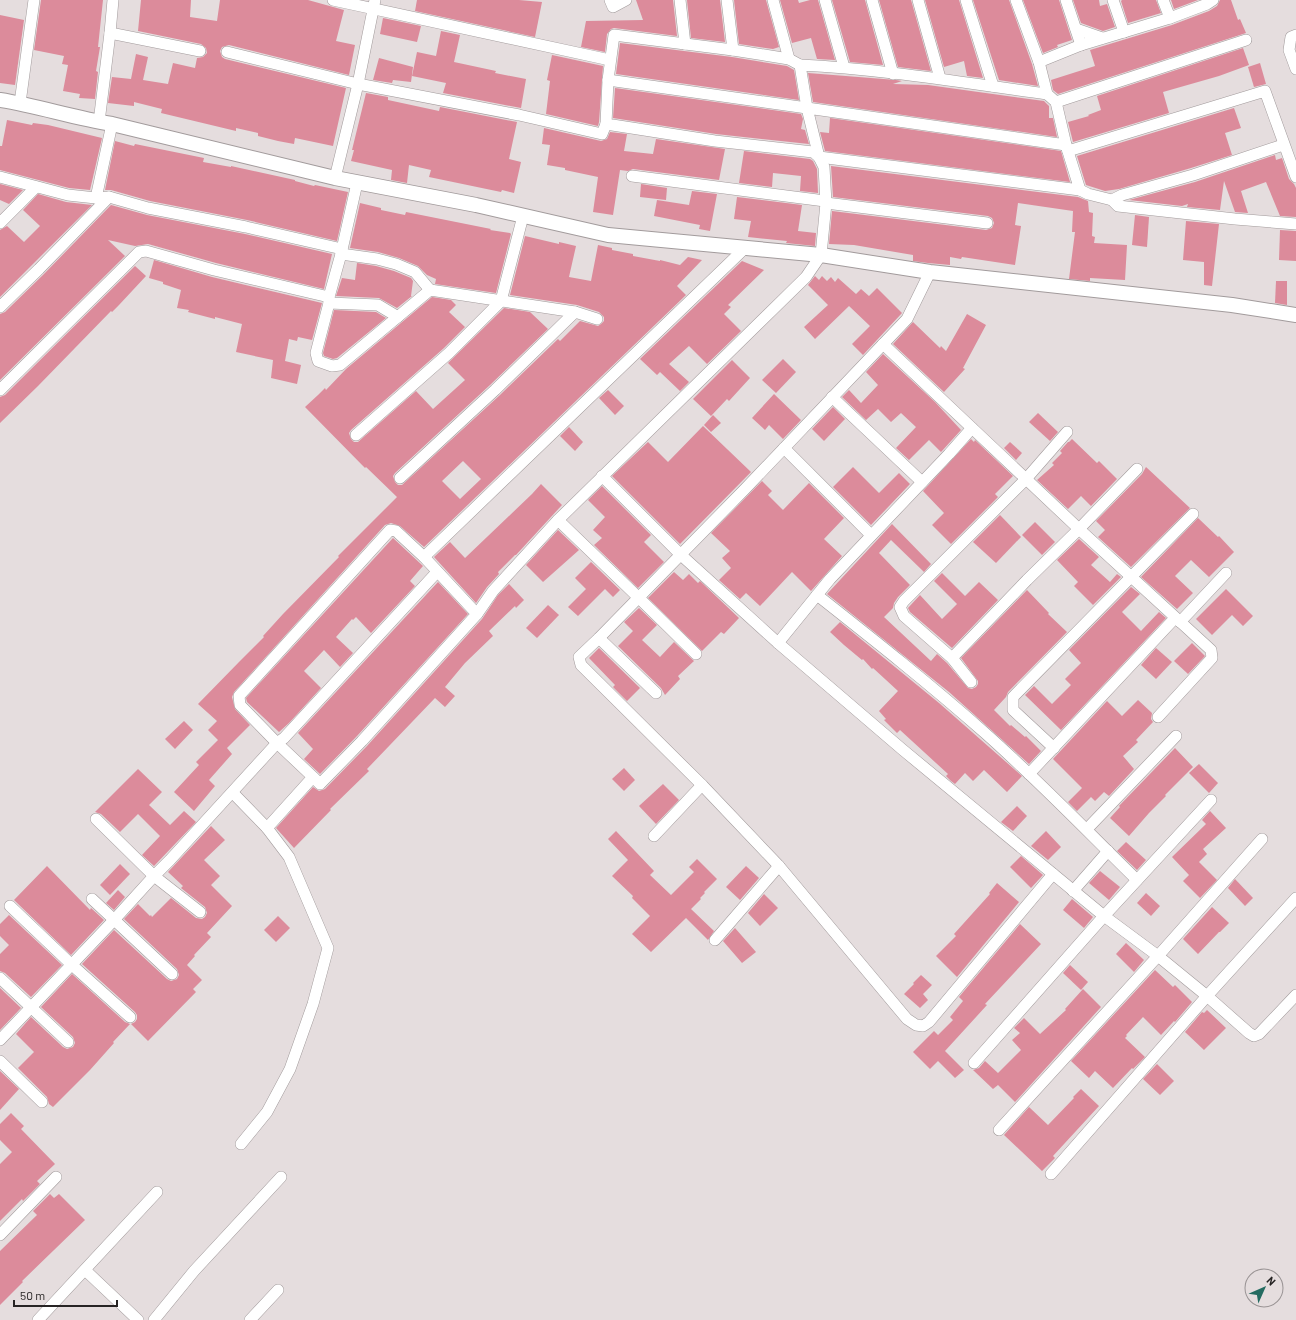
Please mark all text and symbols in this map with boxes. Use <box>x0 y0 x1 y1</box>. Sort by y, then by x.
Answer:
north arrow <box>1244 1268 1284 1308</box>
text: N <box>1264 1273 1279 1288</box>
scale bar <box>14 1282 117 1308</box>
text: 50 m <box>20 1288 45 1302</box>

